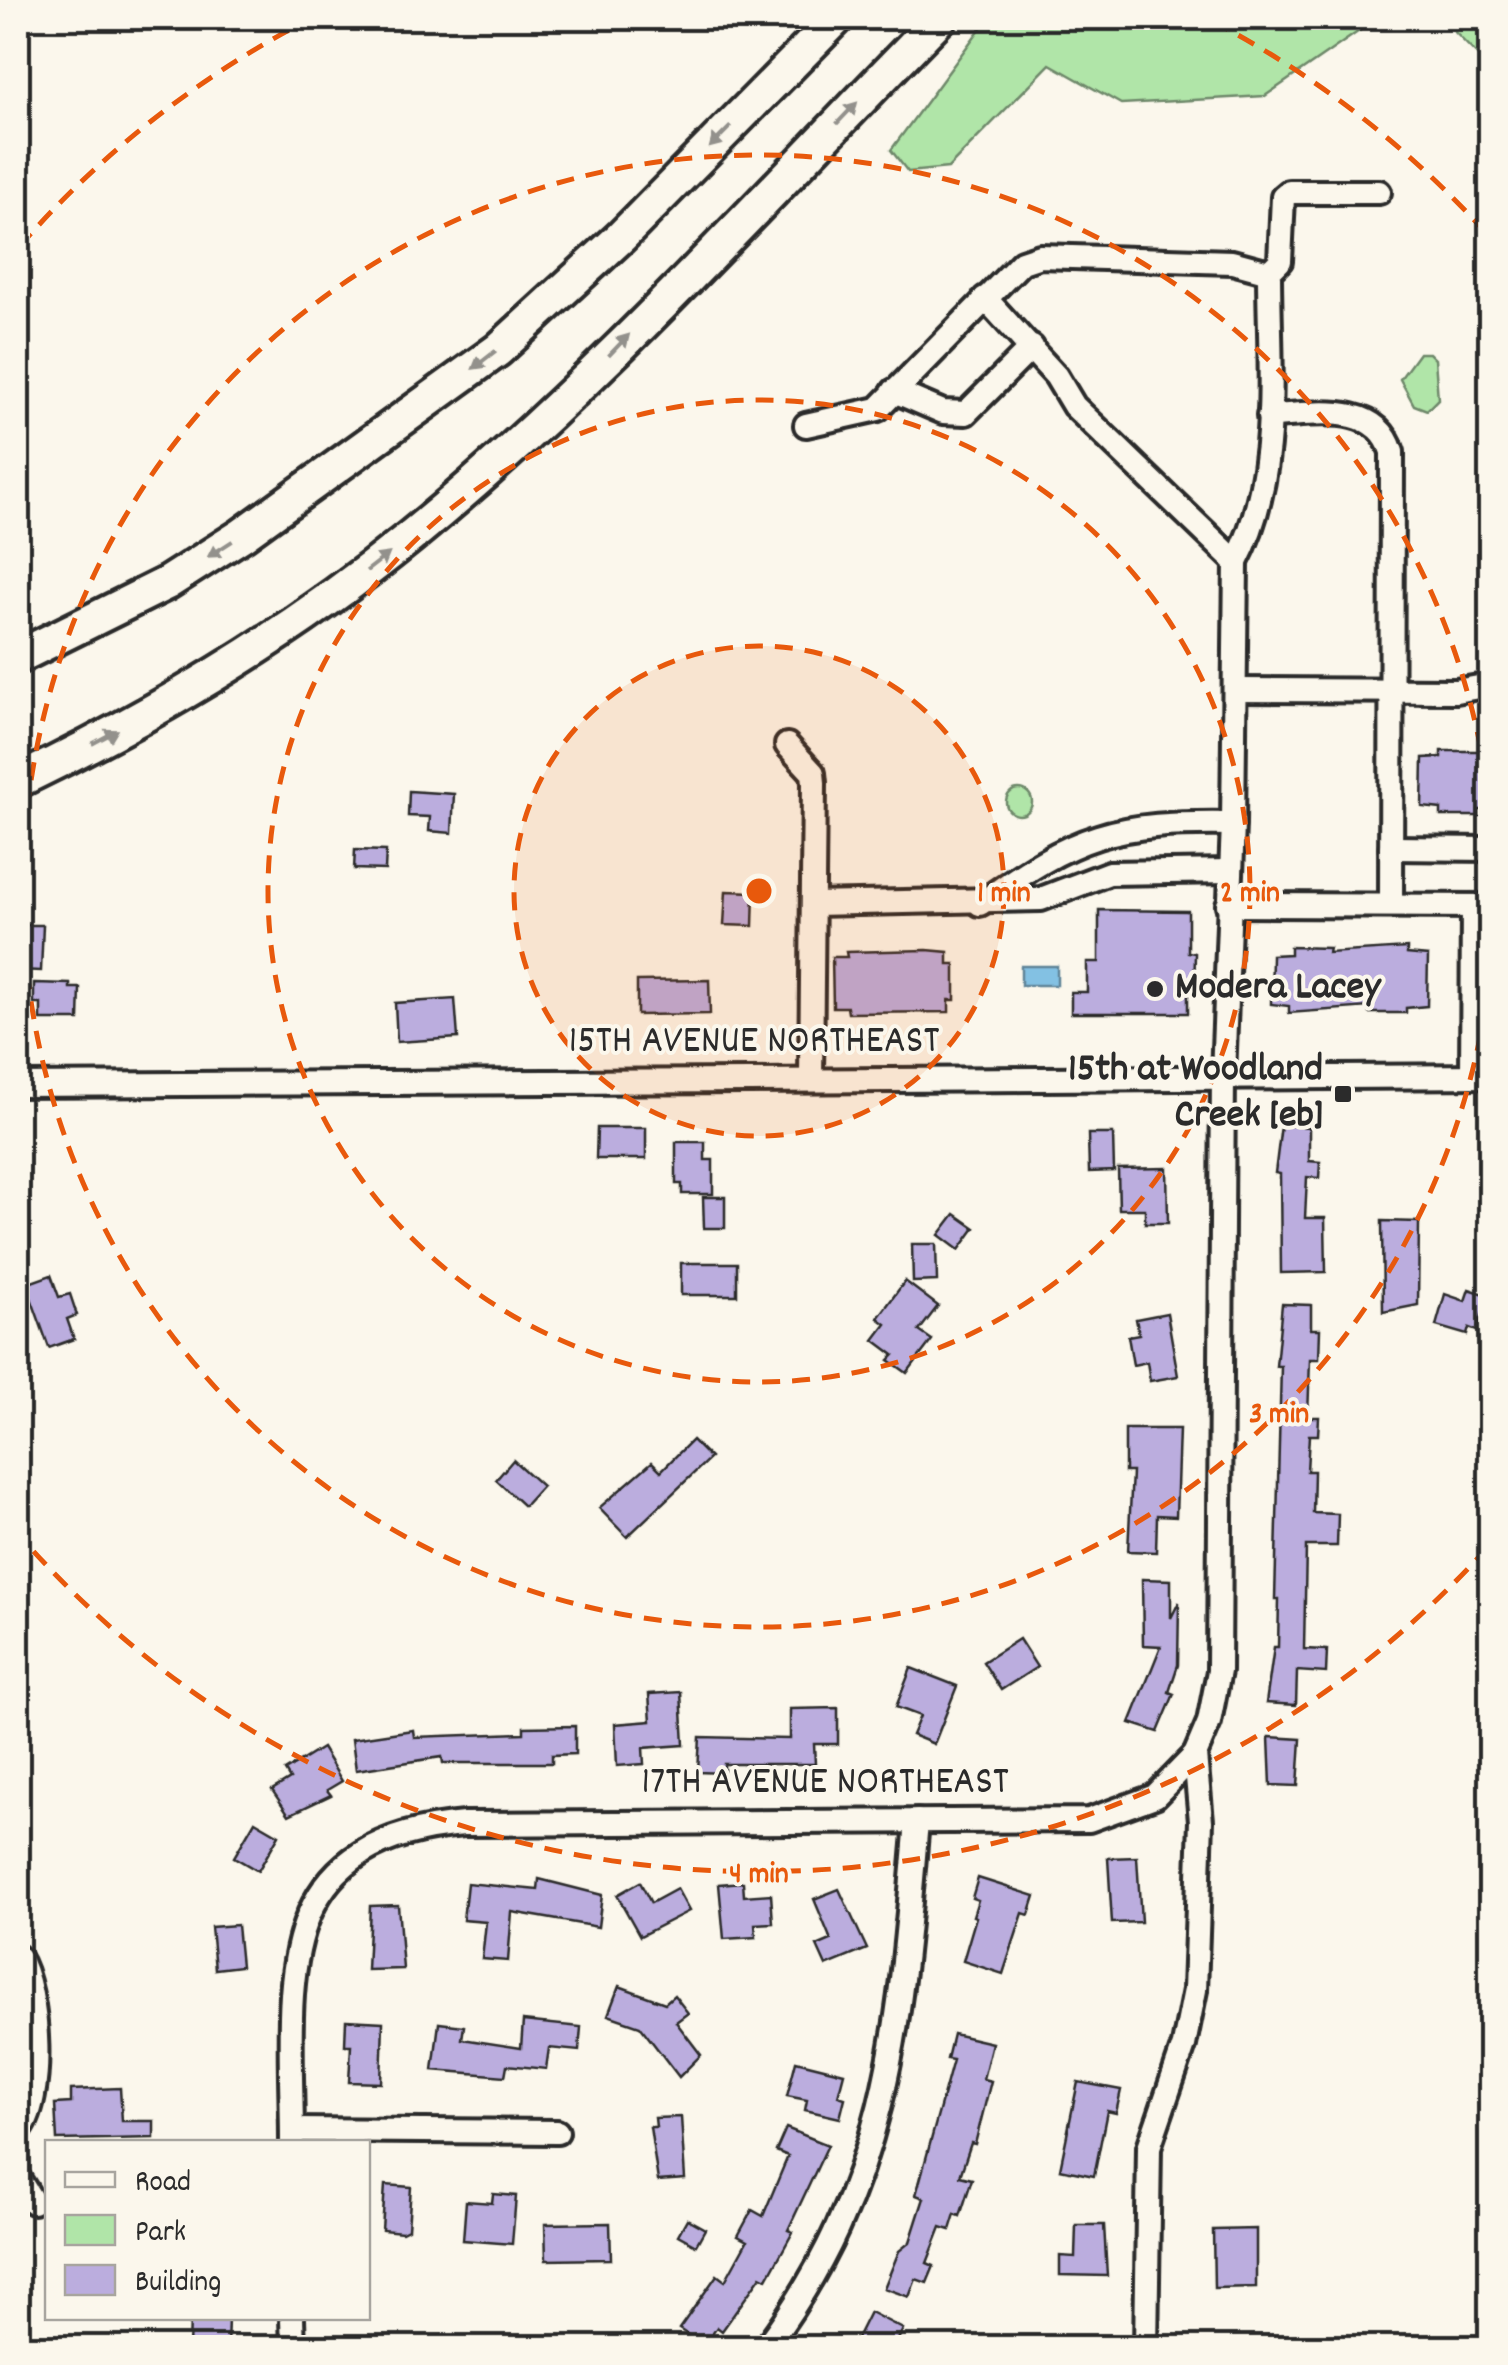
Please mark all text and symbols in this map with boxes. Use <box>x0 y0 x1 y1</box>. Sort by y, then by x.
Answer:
one-way arrow <box>835 101 858 125</box>
one-way arrow <box>708 124 732 148</box>
one-way arrow <box>607 333 631 357</box>
one-way arrow <box>471 350 497 370</box>
one-way arrow <box>206 540 233 558</box>
one-way arrow <box>365 552 391 573</box>
one-way arrow <box>90 729 119 746</box>
centre of rings <box>741 873 777 909</box>
text: 1 min <box>977 874 1031 917</box>
text: 2 min <box>1220 874 1280 917</box>
place label: Modera Lacey <box>1175 961 1382 1018</box>
marker: Modera Lacey <box>1144 978 1166 1000</box>
street label: 15TH AVENUE NORTHEAST <box>569 1015 939 1072</box>
place label: 15th at Woodland Creek [eb] <box>1068 1043 1323 1146</box>
marker: 15th at Woodland Creek [eb] <box>1332 1083 1354 1105</box>
text: 3 min <box>1249 1395 1309 1438</box>
street label: 17TH AVENUE NORTHEAST <box>641 1756 1009 1813</box>
text: 4 min <box>729 1855 789 1898</box>
legend <box>45 2140 370 2320</box>
text: Road <box>135 2163 191 2206</box>
text: Park <box>135 2213 186 2256</box>
text: Building <box>135 2263 221 2306</box>

